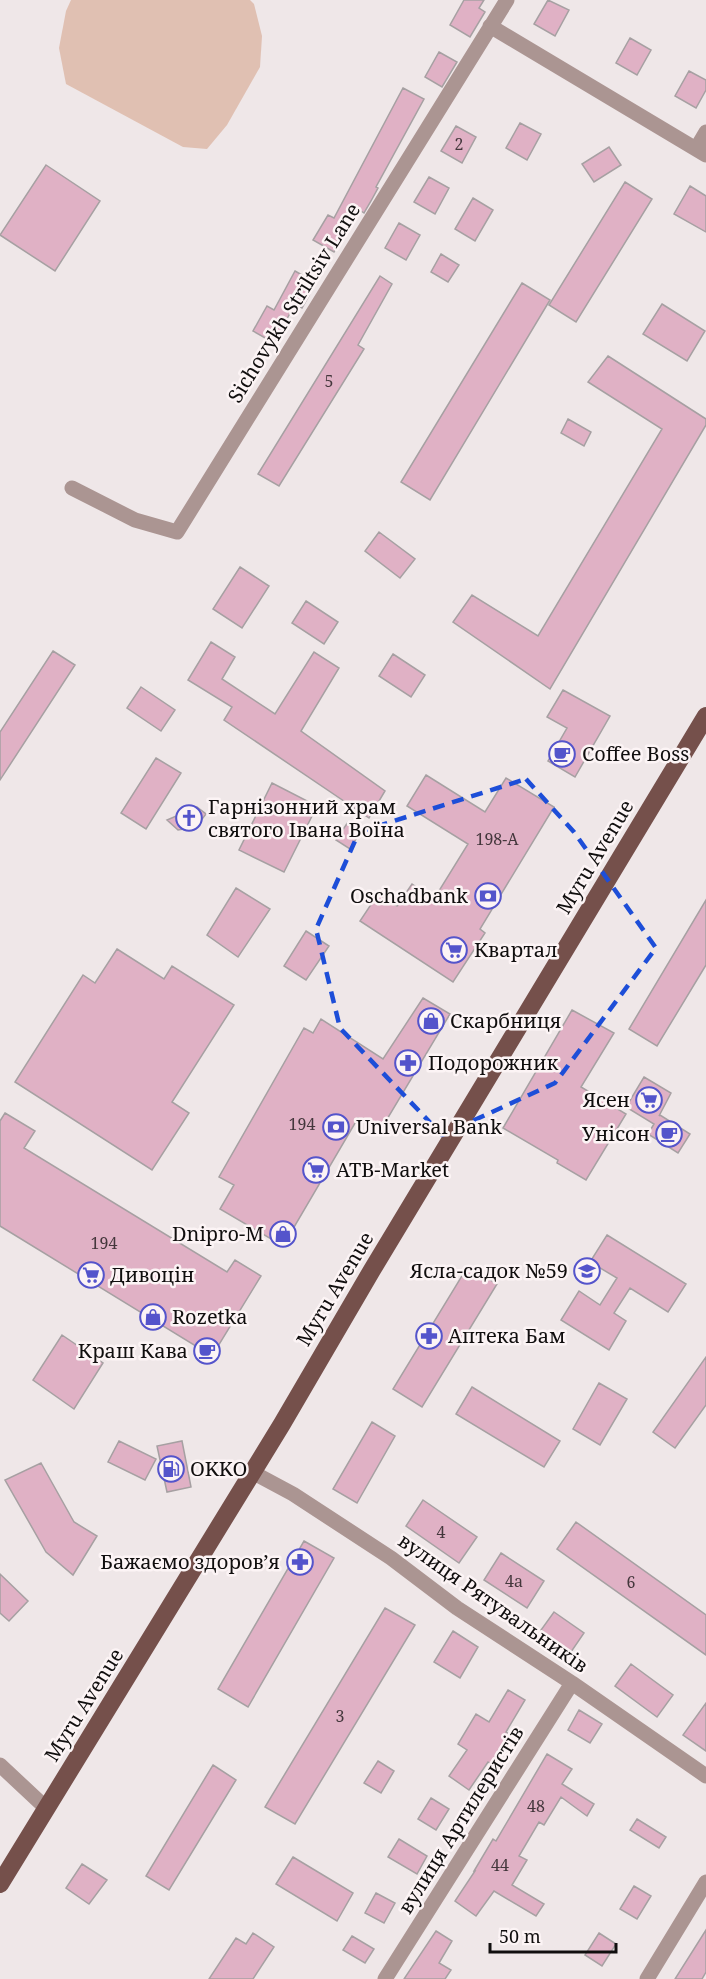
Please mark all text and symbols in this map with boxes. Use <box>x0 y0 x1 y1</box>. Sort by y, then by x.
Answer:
house number: 2 <box>455 133 463 155</box>
street label: Sichovykh Striltsiv Lane <box>221 198 366 408</box>
house number: 5 <box>325 370 333 392</box>
cafe icon: Coffee Boss <box>547 739 577 769</box>
place label: Coffee Boss <box>582 740 689 767</box>
place label: Гарнізонний храм святого Івана Воїна <box>208 793 405 843</box>
street label: Myru Avenue <box>550 795 639 919</box>
church icon: Гарнізонний храм святого Івана Воїна <box>174 803 204 833</box>
house number: 198-А <box>475 828 519 850</box>
bank icon: Oschadbank <box>473 881 503 911</box>
place label: Oschadbank <box>350 882 468 909</box>
supermarket icon: Квартал <box>439 935 469 965</box>
place label: Квартал <box>474 936 558 963</box>
shop icon: Скарбниця <box>416 1006 446 1036</box>
place label: Скарбниця <box>450 1007 561 1034</box>
pharmacy icon: Подорожник <box>393 1048 423 1078</box>
place label: Подорожник <box>428 1049 558 1076</box>
supermarket icon: Ясен <box>634 1085 664 1115</box>
place label: Ясен <box>582 1086 630 1113</box>
bank icon: Universal Bank <box>321 1112 351 1142</box>
house number: 194 <box>289 1113 315 1135</box>
place label: Universal Bank <box>356 1113 502 1140</box>
cafe icon: Унісон <box>654 1119 684 1149</box>
place label: Унісон <box>582 1120 650 1147</box>
supermarket icon: ATB-Market <box>301 1155 331 1185</box>
place label: ATB-Market <box>336 1156 449 1183</box>
shop icon: Dnipro-M <box>268 1219 298 1249</box>
place label: Dnipro-M <box>172 1220 264 1247</box>
street label: Myru Avenue <box>290 1227 379 1351</box>
house number: 194 <box>91 1232 117 1254</box>
school or university icon: Ясла-садок №59 <box>572 1256 602 1286</box>
place label: Ясла-садок №59 <box>409 1257 568 1284</box>
supermarket icon: Дивоцін <box>76 1260 106 1290</box>
place label: Дивоцін <box>110 1261 194 1288</box>
shop icon: Rozetka <box>138 1302 168 1332</box>
place label: Rozetka <box>172 1303 248 1330</box>
pharmacy icon: Аптека Бам <box>414 1321 444 1351</box>
place label: Аптека Бам <box>448 1322 566 1349</box>
cafe icon: Краш Кава <box>192 1336 222 1366</box>
place label: Краш Кава <box>78 1337 188 1364</box>
fuel station icon: OKKO <box>156 1454 186 1484</box>
place label: OKKO <box>190 1455 247 1482</box>
house number: 4 <box>437 1521 446 1543</box>
street label: вулиця Рятувальників <box>393 1527 593 1678</box>
pharmacy icon: Бажаємо здоров’я <box>285 1547 315 1577</box>
place label: Бажаємо здоров’я <box>100 1548 280 1575</box>
house number: 4а <box>505 1570 523 1592</box>
house number: 6 <box>627 1571 636 1593</box>
street label: Myru Avenue <box>38 1643 129 1767</box>
house number: 3 <box>336 1705 345 1727</box>
street label: вулиця Артилеристів <box>392 1721 529 1919</box>
house number: 48 <box>527 1795 545 1817</box>
house number: 44 <box>491 1854 509 1876</box>
scale bar <box>490 1916 616 1954</box>
text: 50 m <box>499 1924 541 1948</box>

